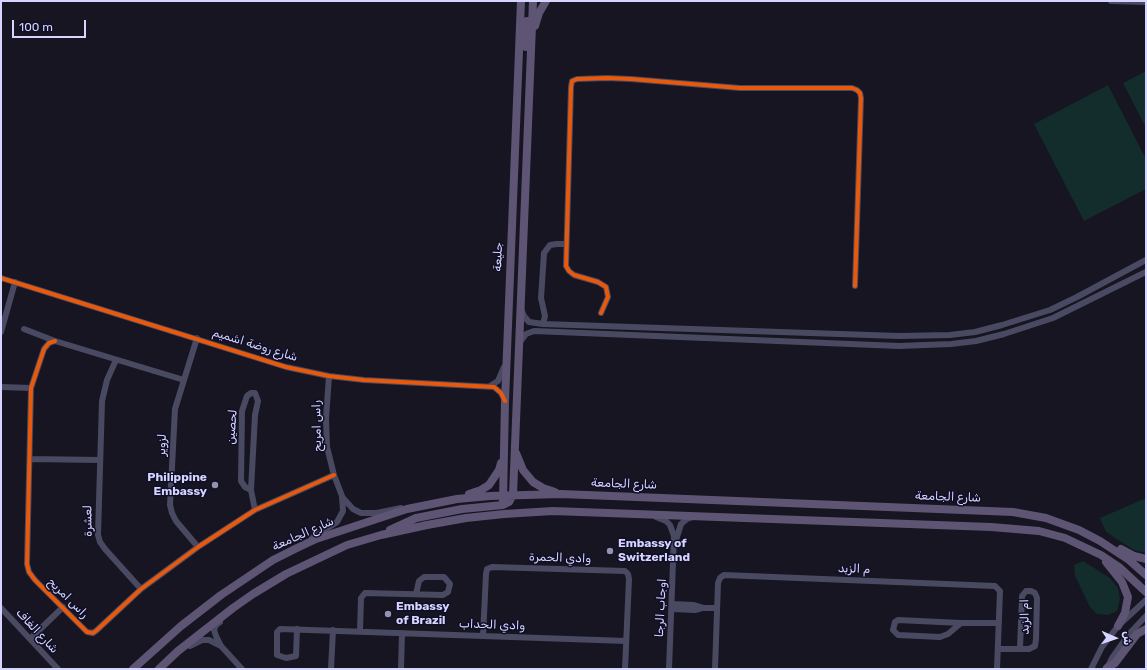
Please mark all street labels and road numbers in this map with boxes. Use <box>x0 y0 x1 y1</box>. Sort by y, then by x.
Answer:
street label: جليعة <box>490 242 506 272</box>
street label: شارع روضة اشميم <box>211 325 299 365</box>
street label: راس امريح <box>309 400 325 452</box>
street label: لحصين <box>224 409 240 445</box>
street label: لزوير <box>154 434 170 456</box>
street label: شارع الجامعة <box>591 476 657 492</box>
street label: شارع الجامعة <box>915 489 981 505</box>
street label: لعشرة <box>81 505 95 537</box>
street label: شارع الجامعة <box>270 514 336 554</box>
street label: وادي الحمرة <box>529 550 591 566</box>
street label: م الزبد <box>838 561 870 577</box>
street label: راس امريح <box>45 575 91 621</box>
street label: اوجاب الرجا <box>652 578 670 638</box>
street label: ام الزبد <box>1017 599 1033 635</box>
street label: شارع الغاف <box>13 606 61 656</box>
street label: وادي الحداب <box>459 617 525 633</box>

